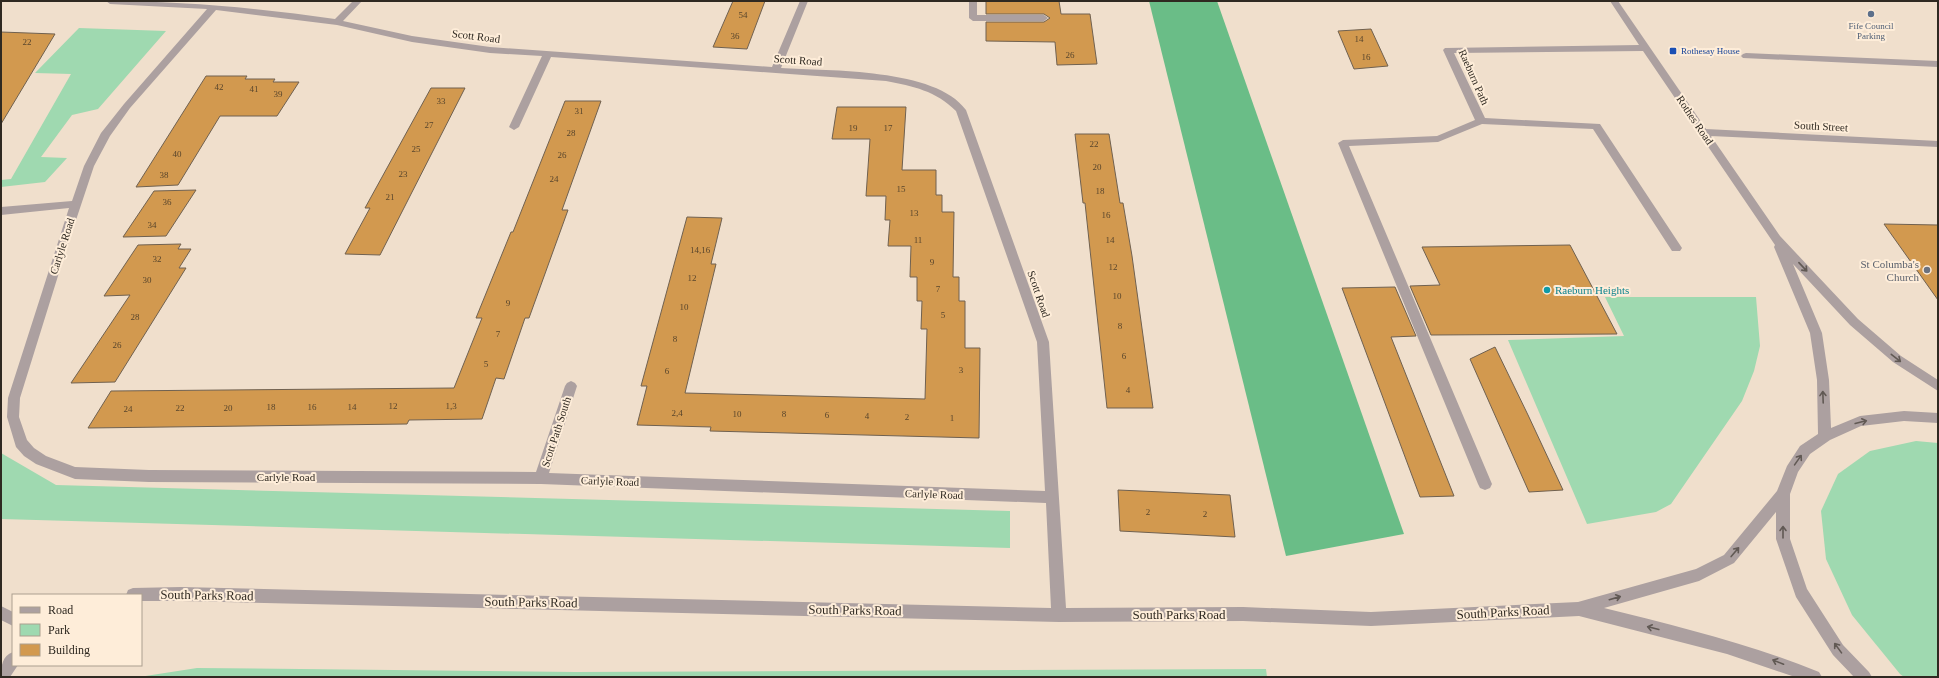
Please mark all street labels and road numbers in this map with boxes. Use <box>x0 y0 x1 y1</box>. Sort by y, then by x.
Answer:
street label: Scott Road <box>451 27 501 45</box>
street label: Raeburn Path <box>1456 47 1492 107</box>
street label: Scott Road <box>773 52 823 68</box>
street label: Rothes Road <box>1674 93 1716 147</box>
street label: South Street <box>1794 119 1848 133</box>
street label: Carlyle Road <box>47 216 77 276</box>
street label: Scott Road <box>1025 269 1053 319</box>
street label: Scott Path South <box>539 395 573 469</box>
street label: Carlyle Road <box>257 471 316 483</box>
street label: Carlyle Road <box>581 474 640 488</box>
street label: Carlyle Road <box>905 487 964 501</box>
street label: South Parks Road <box>160 587 254 603</box>
street label: South Parks Road <box>484 594 578 610</box>
street label: South Parks Road <box>808 602 902 618</box>
street label: South Parks Road <box>1456 602 1550 622</box>
street label: South Parks Road <box>1132 607 1226 622</box>

